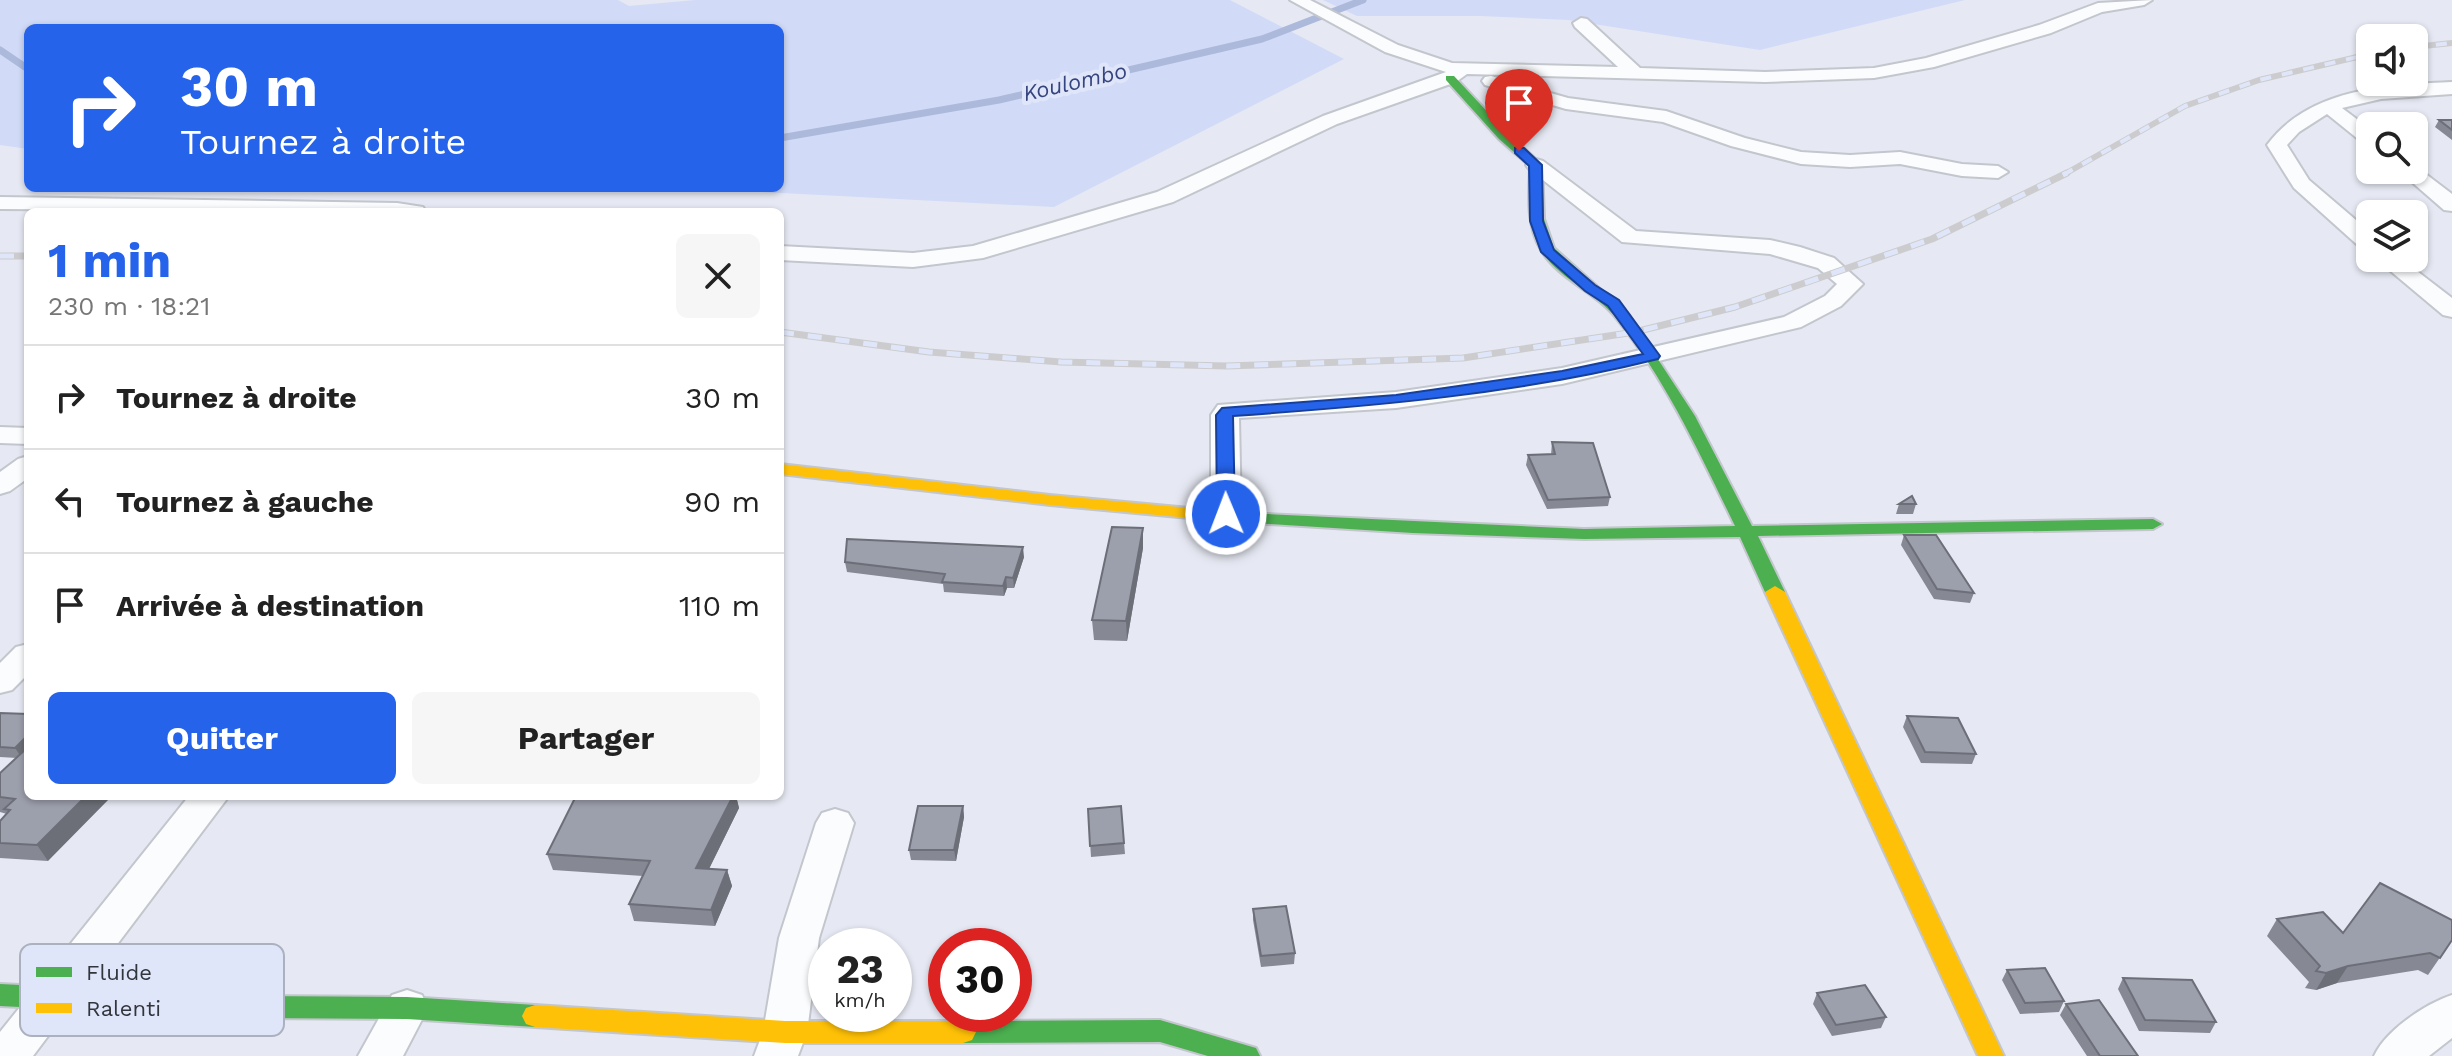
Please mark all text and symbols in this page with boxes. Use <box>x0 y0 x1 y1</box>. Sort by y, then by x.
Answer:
map controls <box>2356 24 2428 272</box>
button: sound <box>2356 24 2428 96</box>
text: 30 m <box>180 54 318 120</box>
icon: right <box>48 56 152 160</box>
water label: Koulombo <box>1021 58 1129 106</box>
pin <box>1485 69 1553 151</box>
icon: arrive <box>1497 81 1541 125</box>
button: search <box>2356 112 2428 184</box>
text: Tournez à droite <box>180 121 466 163</box>
button: layers <box>2356 200 2428 272</box>
text: 1 min <box>48 232 171 289</box>
button: close <box>676 234 760 318</box>
text: 230 m · 18:21 <box>48 291 210 321</box>
icon: right <box>48 375 92 419</box>
text: Tournez à droite <box>116 380 357 415</box>
text: 30 m <box>685 380 760 415</box>
position arrow <box>1184 472 1268 556</box>
icon: left <box>48 479 92 523</box>
text: Tournez à gauche <box>116 484 374 519</box>
text: 90 m <box>684 484 760 519</box>
icon: arrive <box>48 583 92 627</box>
text: Arrivée à destination <box>116 588 424 623</box>
text: 110 m <box>679 588 760 623</box>
button: Quitter <box>48 692 396 784</box>
button: Partager <box>412 692 760 784</box>
speed limit sign: 30 <box>928 928 1032 1032</box>
legend <box>20 944 284 1036</box>
text: 23 <box>836 946 884 993</box>
text: Fluide <box>86 960 152 985</box>
text: km/h <box>834 988 886 1012</box>
text: Ralenti <box>86 996 161 1021</box>

